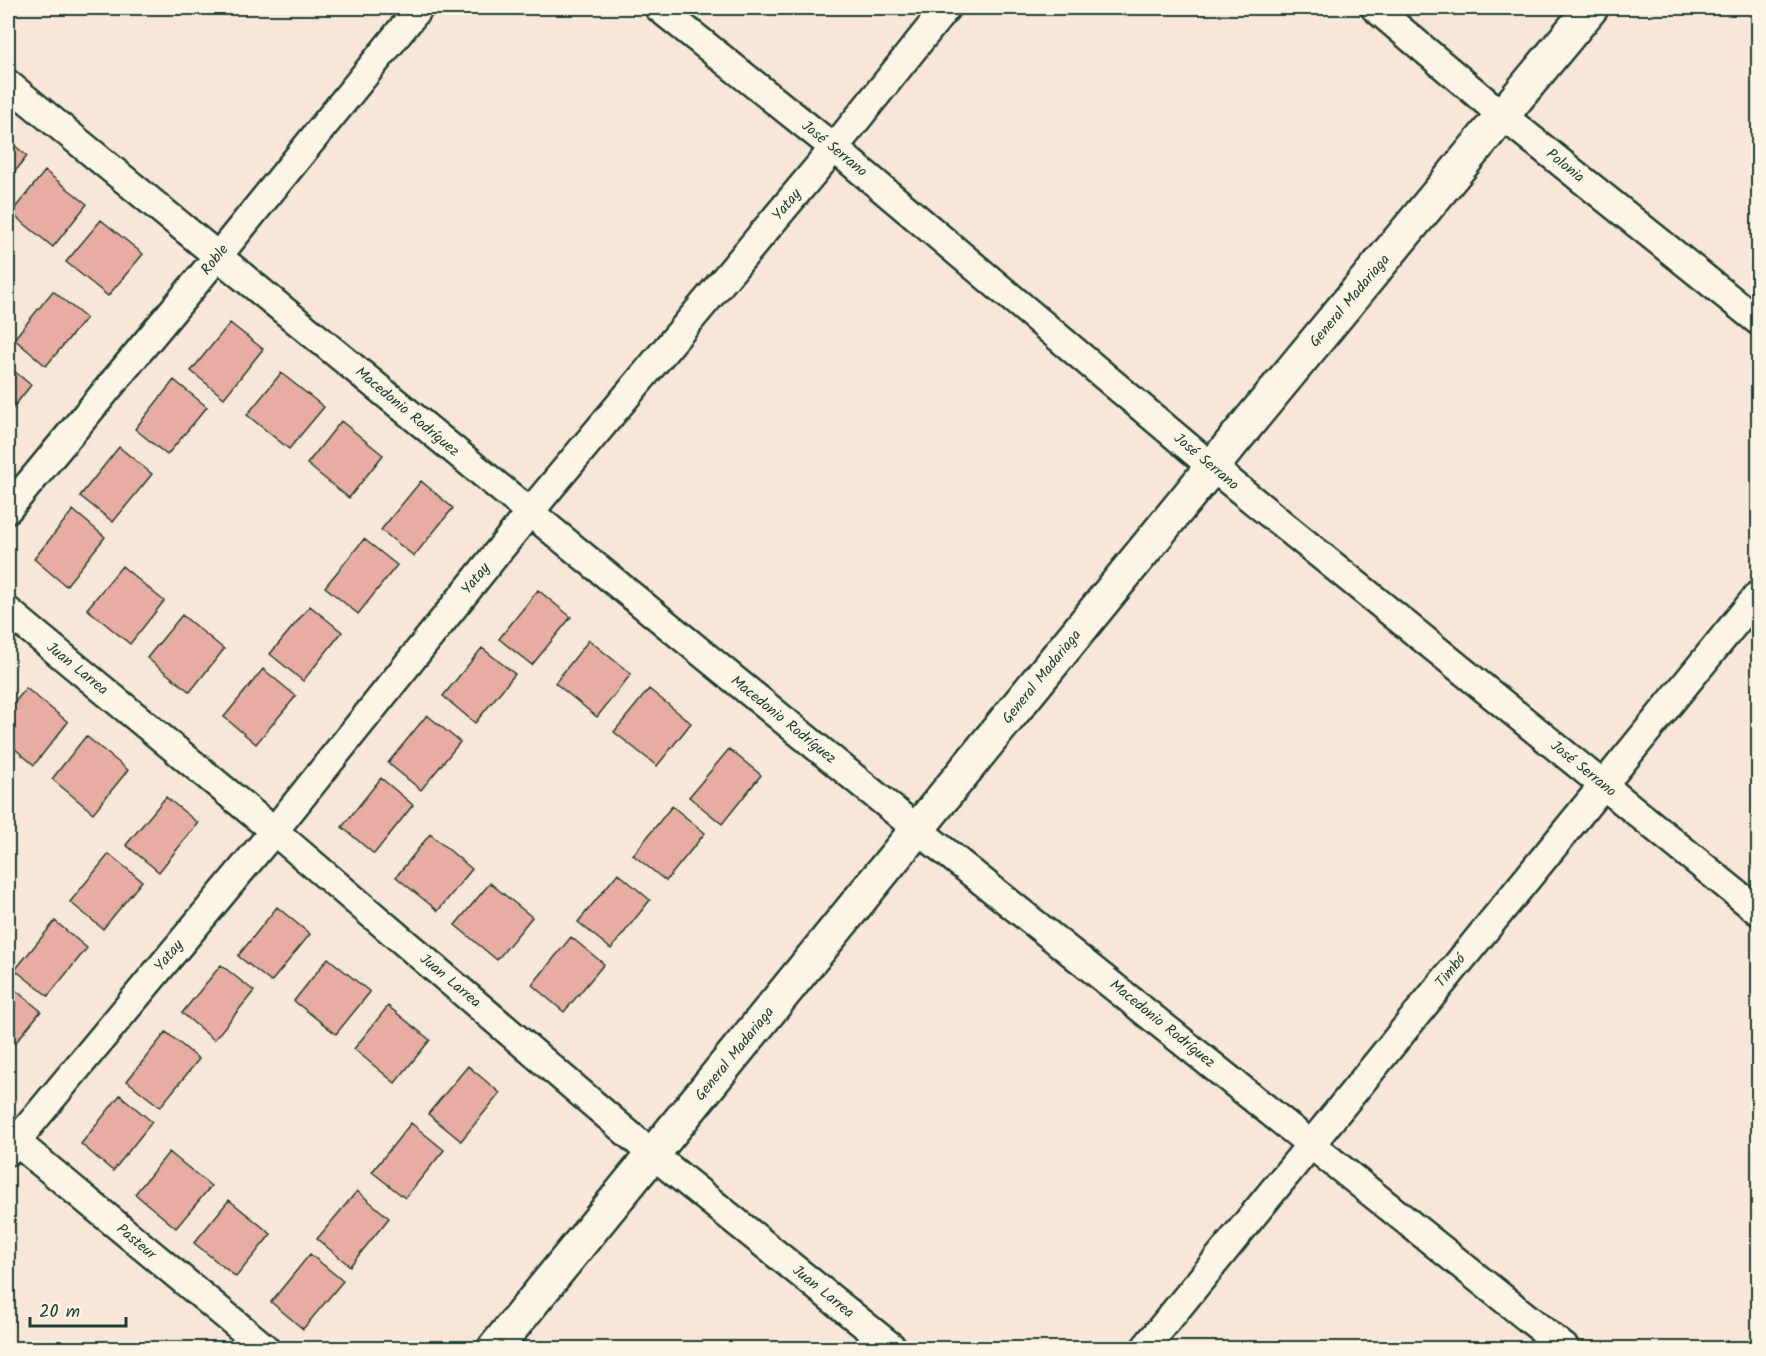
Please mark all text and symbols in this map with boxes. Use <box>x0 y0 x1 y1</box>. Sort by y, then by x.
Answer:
street label: José Serrano <box>796 115 873 183</box>
street label: Polonia <box>1540 143 1590 189</box>
street label: Yatay <box>766 183 808 226</box>
street label: Roble <box>195 239 235 281</box>
street label: General Madariaga <box>1304 249 1396 353</box>
street label: Macedonio Rodríguez <box>349 361 465 463</box>
street label: José Serrano <box>1168 427 1244 497</box>
street label: Yatay <box>455 557 497 600</box>
street label: General Madariaga <box>996 625 1088 729</box>
street label: Juan Larrea <box>41 636 113 702</box>
street label: Macedonio Rodríguez <box>725 670 841 771</box>
street label: José Serrano <box>1545 735 1622 803</box>
street label: Yatay <box>148 934 190 977</box>
street label: Juan Larrea <box>414 948 486 1014</box>
street label: Timbó <box>1430 948 1473 993</box>
street label: Macedonio Rodríguez <box>1104 974 1220 1075</box>
street label: General Madariaga <box>689 1002 781 1106</box>
street label: Pasteur <box>111 1218 162 1267</box>
street label: Juan Larrea <box>787 1259 859 1325</box>
scale bar <box>30 1290 126 1328</box>
text: 20 m <box>39 1298 80 1327</box>

